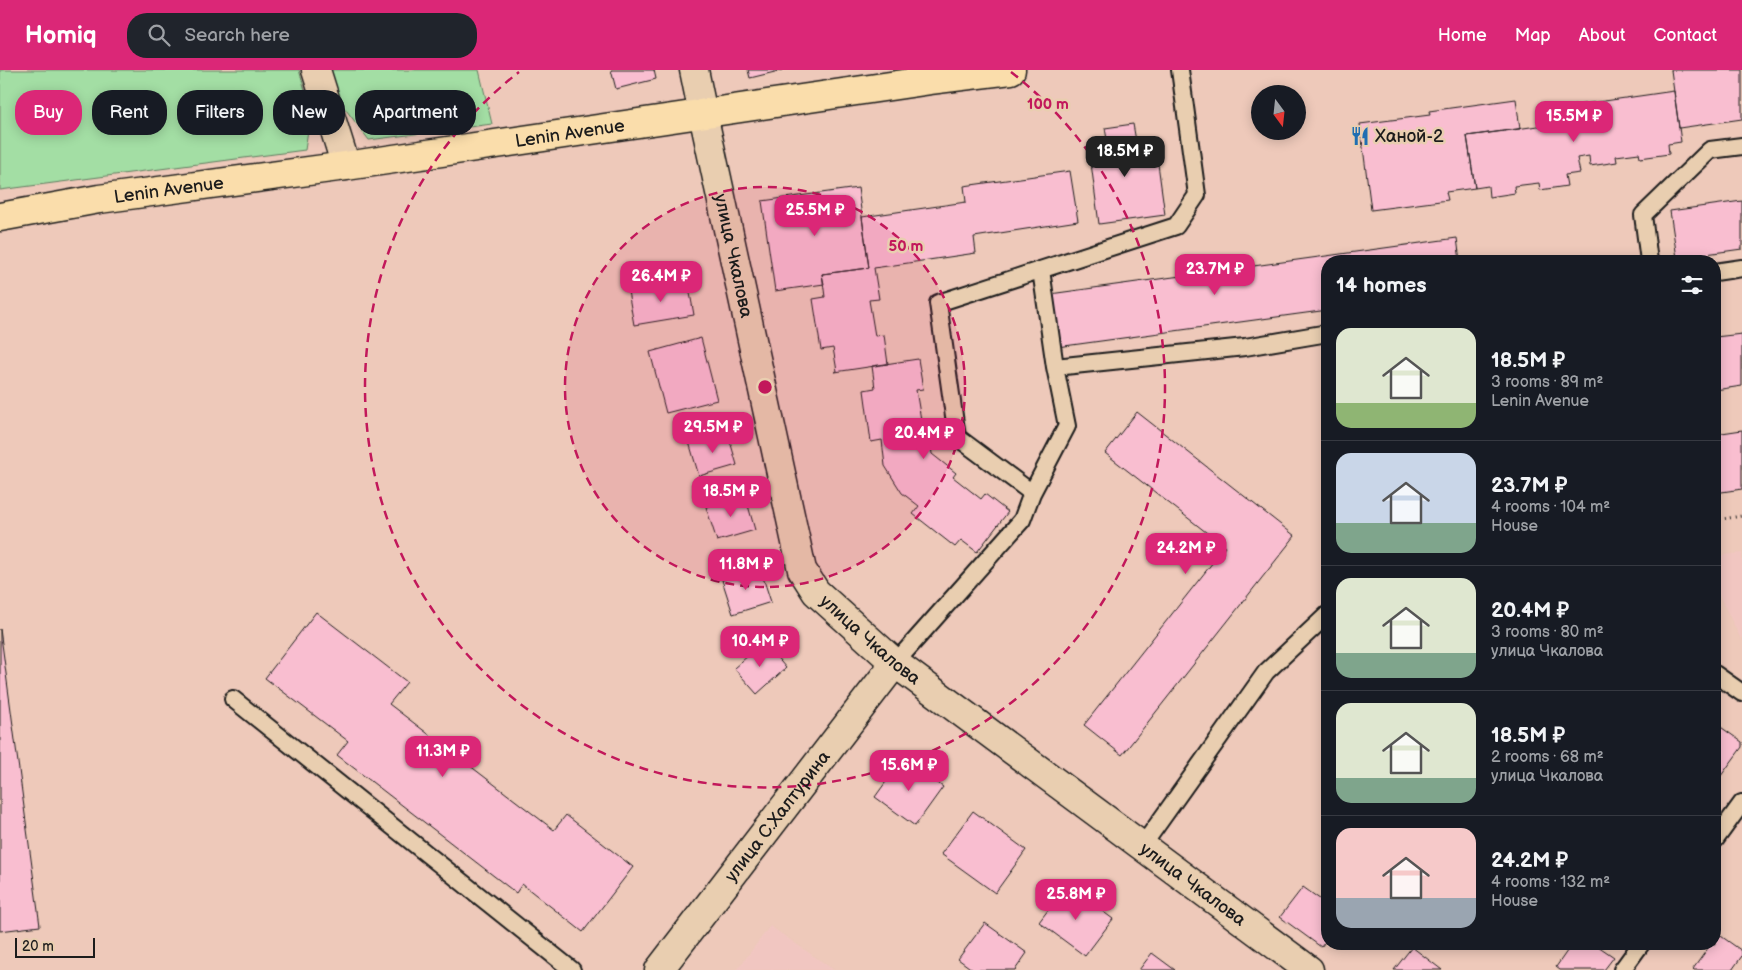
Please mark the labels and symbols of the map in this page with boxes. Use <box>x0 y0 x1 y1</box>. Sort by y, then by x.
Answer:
north arrow <box>1251 85 1306 140</box>
text: 100 m <box>1027 95 1069 114</box>
pin: 15.5M ₽ <box>1528 100 1620 143</box>
street label: Lenin Avenue <box>514 115 626 152</box>
restaurant icon: Ханой-2 <box>1349 125 1371 147</box>
place label: Ханой-2 <box>1375 126 1444 147</box>
pin: 18.5M ₽ <box>1079 136 1171 178</box>
street label: Lenin Avenue <box>113 172 225 207</box>
street label: улица Чкалова <box>710 192 758 320</box>
pin: 25.5M ₽ <box>769 194 861 237</box>
text: 50 m <box>889 237 924 256</box>
pin: 23.7M ₽ <box>1169 254 1261 296</box>
pin: 26.4M ₽ <box>615 260 707 303</box>
centre of rings <box>756 378 774 396</box>
pin: 29.5M ₽ <box>667 412 759 454</box>
pin: 20.4M ₽ <box>878 418 970 460</box>
pin: 18.5M ₽ <box>685 476 777 518</box>
pin: 24.2M ₽ <box>1140 532 1232 575</box>
pin: 11.8M ₽ <box>700 548 792 591</box>
street label: улица Чкалова <box>816 590 925 689</box>
pin: 10.4M ₽ <box>714 626 806 668</box>
pin: 11.3M ₽ <box>397 736 489 778</box>
street label: улица С.Халтурина <box>720 746 835 886</box>
pin: 15.6M ₽ <box>863 750 955 792</box>
street label: улица Чкалова <box>1136 838 1250 930</box>
pin: 25.8M ₽ <box>1030 878 1122 921</box>
scale bar <box>15 935 95 958</box>

